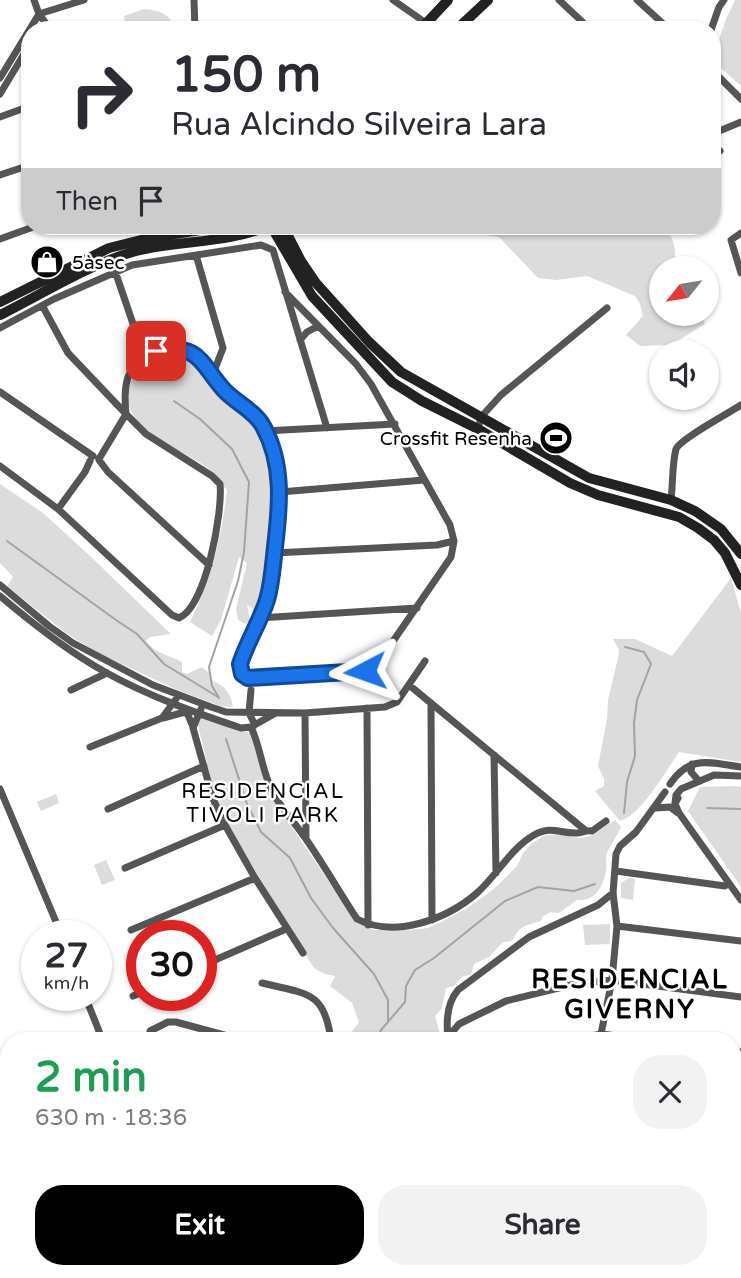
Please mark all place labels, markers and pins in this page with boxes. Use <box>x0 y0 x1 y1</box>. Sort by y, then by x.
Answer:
shop icon: 5àsec <box>28 243 66 281</box>
place label: 5àsec <box>72 252 125 274</box>
pin <box>126 321 186 381</box>
sports icon: Crossfit Resenha <box>537 419 575 457</box>
place label: Crossfit Resenha <box>380 428 532 450</box>

